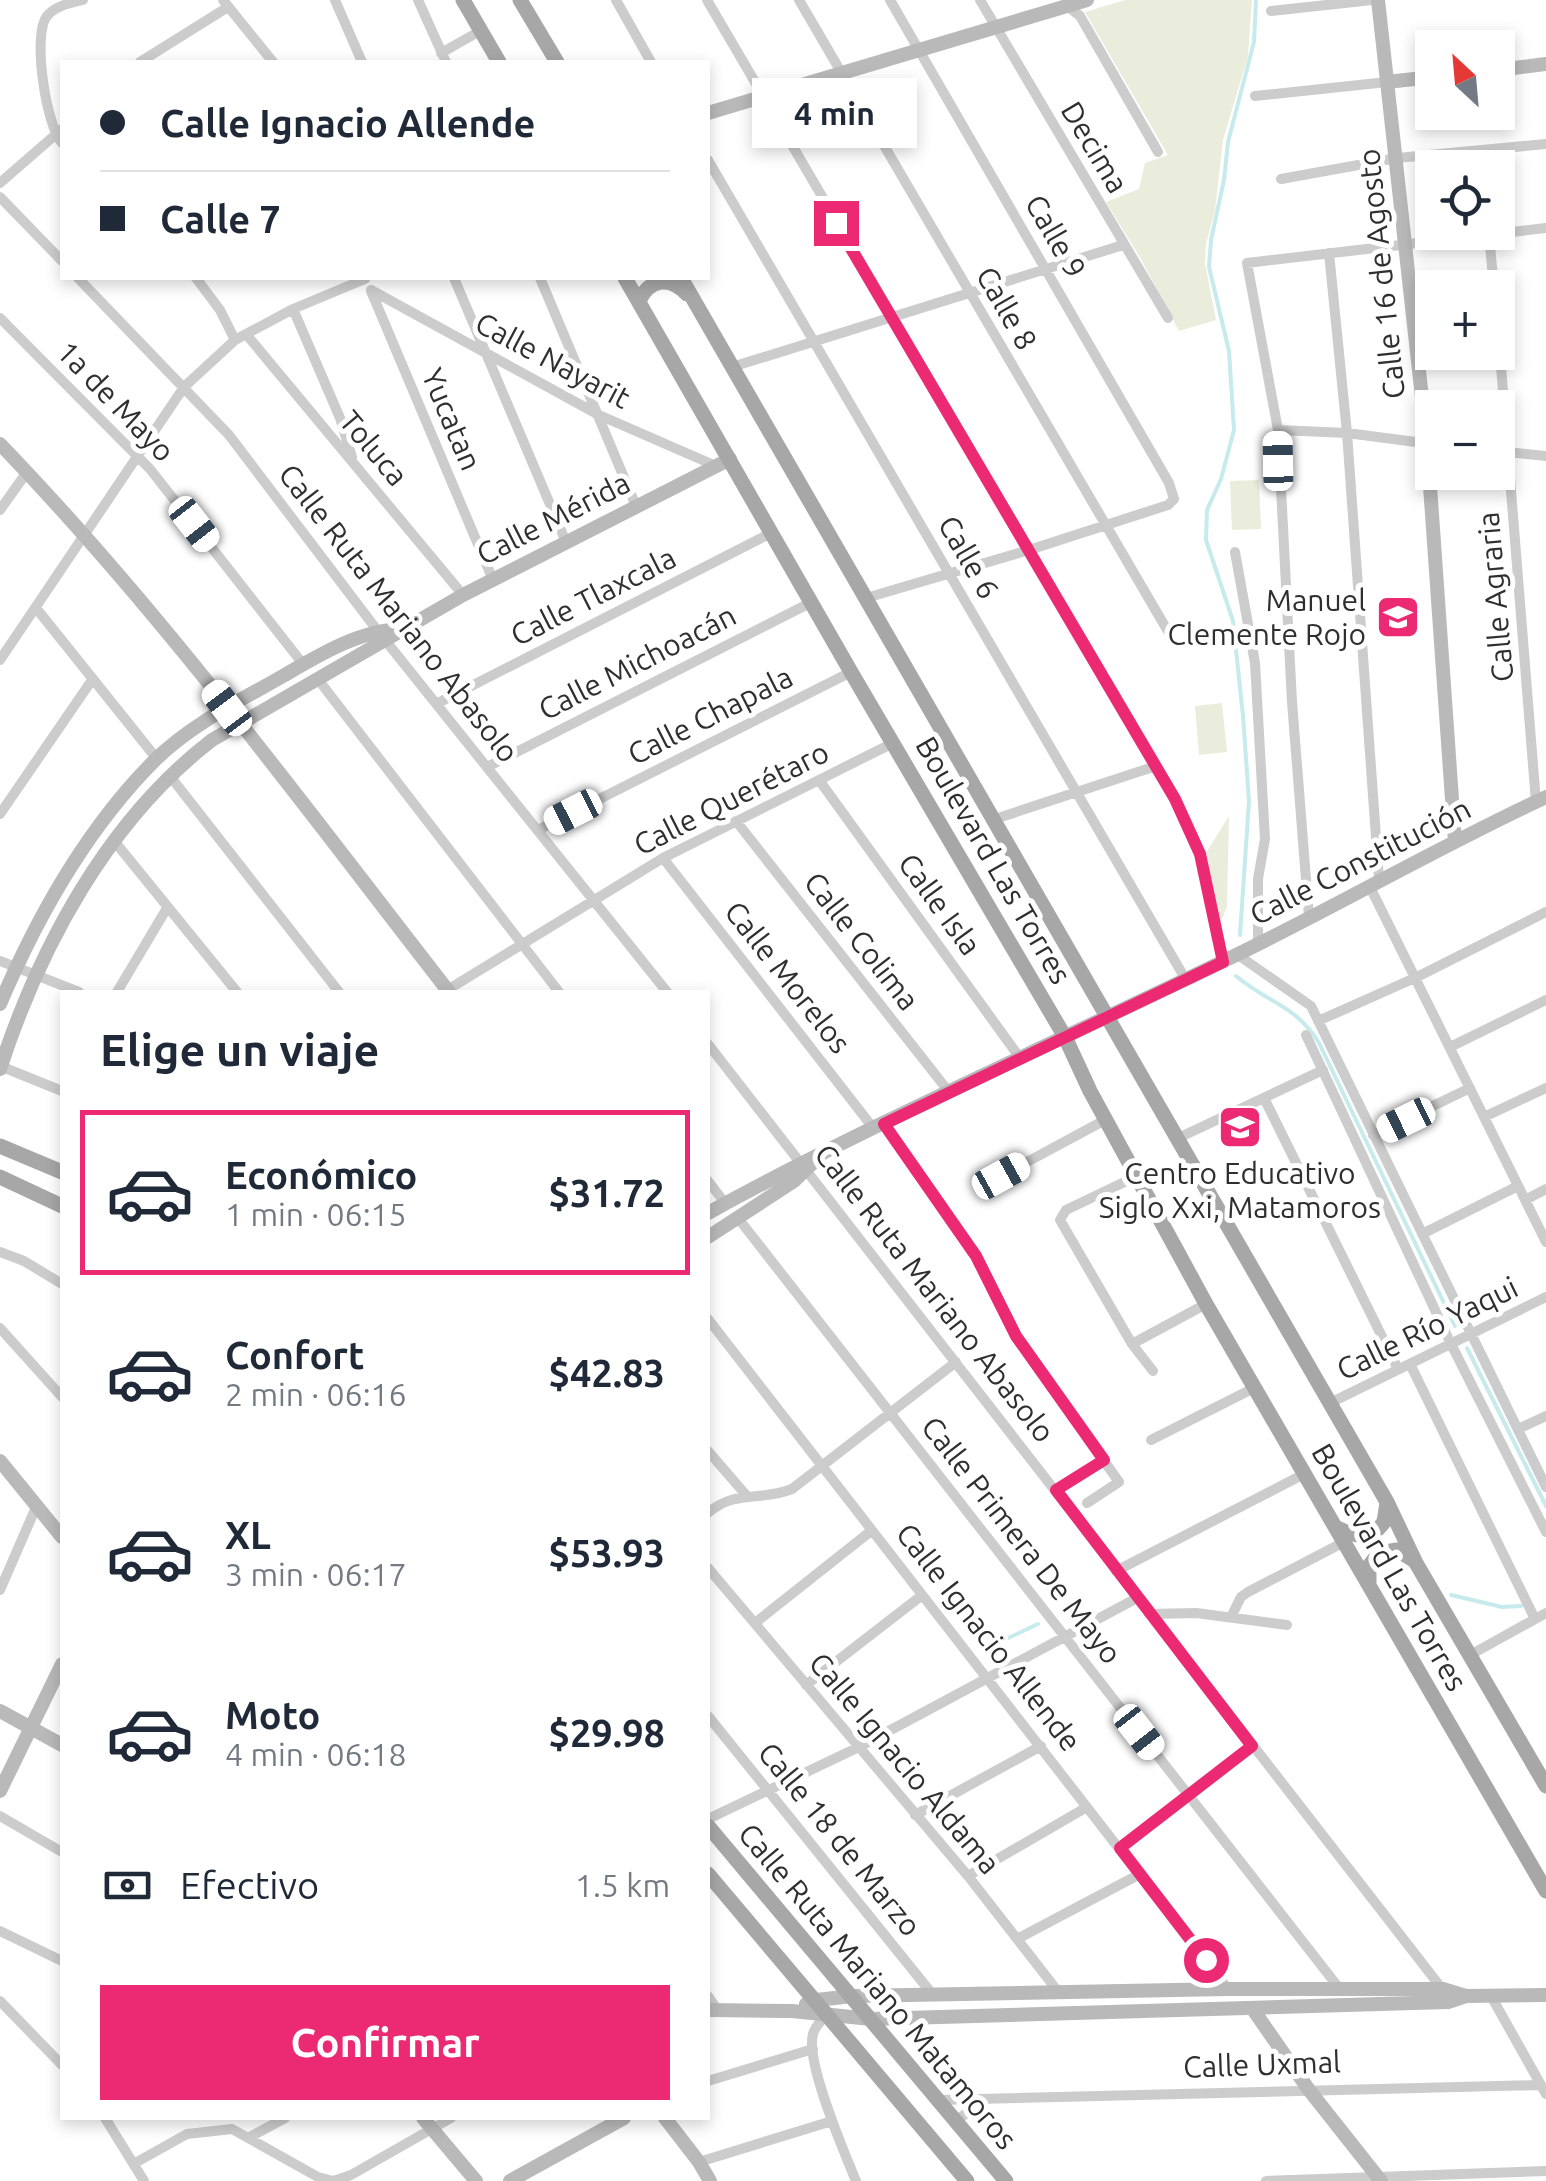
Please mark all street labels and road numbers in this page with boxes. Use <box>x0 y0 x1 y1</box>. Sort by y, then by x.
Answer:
street label: Decima <box>1055 95 1135 199</box>
street label: Calle 16 de Agosto <box>1351 147 1411 401</box>
street label: Calle 9 <box>1019 189 1093 283</box>
street label: Calle 8 <box>970 261 1044 355</box>
street label: Calle Nayarit <box>470 305 636 415</box>
street label: 1a de Mayo <box>50 334 182 468</box>
street label: Yucatan <box>415 363 489 475</box>
street label: Toluca <box>333 404 415 492</box>
street label: Calle Ruta Mariano Abasolo <box>272 457 526 769</box>
street label: Calle Mérida <box>471 465 635 571</box>
street label: Calle 6 <box>932 510 1006 604</box>
street label: Calle Agraria <box>1471 511 1519 683</box>
street label: Calle Tlaxcala <box>505 540 681 652</box>
street label: Calle Michoacán <box>533 598 741 726</box>
street label: Calle Chapala <box>622 659 798 771</box>
street label: Boulevard Las Torres <box>909 730 1079 990</box>
street label: Calle Querétaro <box>628 734 834 862</box>
street label: Calle Constitución <box>1244 791 1476 931</box>
street label: Calle Isla <box>892 847 988 961</box>
street label: Calle Colima <box>798 865 926 1017</box>
street label: Calle Morelos <box>718 894 858 1060</box>
street label: Calle Ruta Mariano Abasolo <box>808 1137 1062 1449</box>
street label: Calle Río Yaqui <box>1331 1270 1523 1386</box>
street label: Calle Primera De Mayo <box>915 1410 1129 1670</box>
street label: Boulevard Las Torres <box>1305 1437 1475 1697</box>
street label: Calle Ignacio Allende <box>890 1517 1088 1757</box>
street label: Calle Ignacio Aldama <box>803 1646 1007 1880</box>
street label: Calle 18 de Marzo <box>752 1736 928 1942</box>
street label: Calle Ruta Mariano Matamoros <box>732 1817 1024 2155</box>
street label: Calle Uxmal <box>1183 2044 1342 2084</box>

